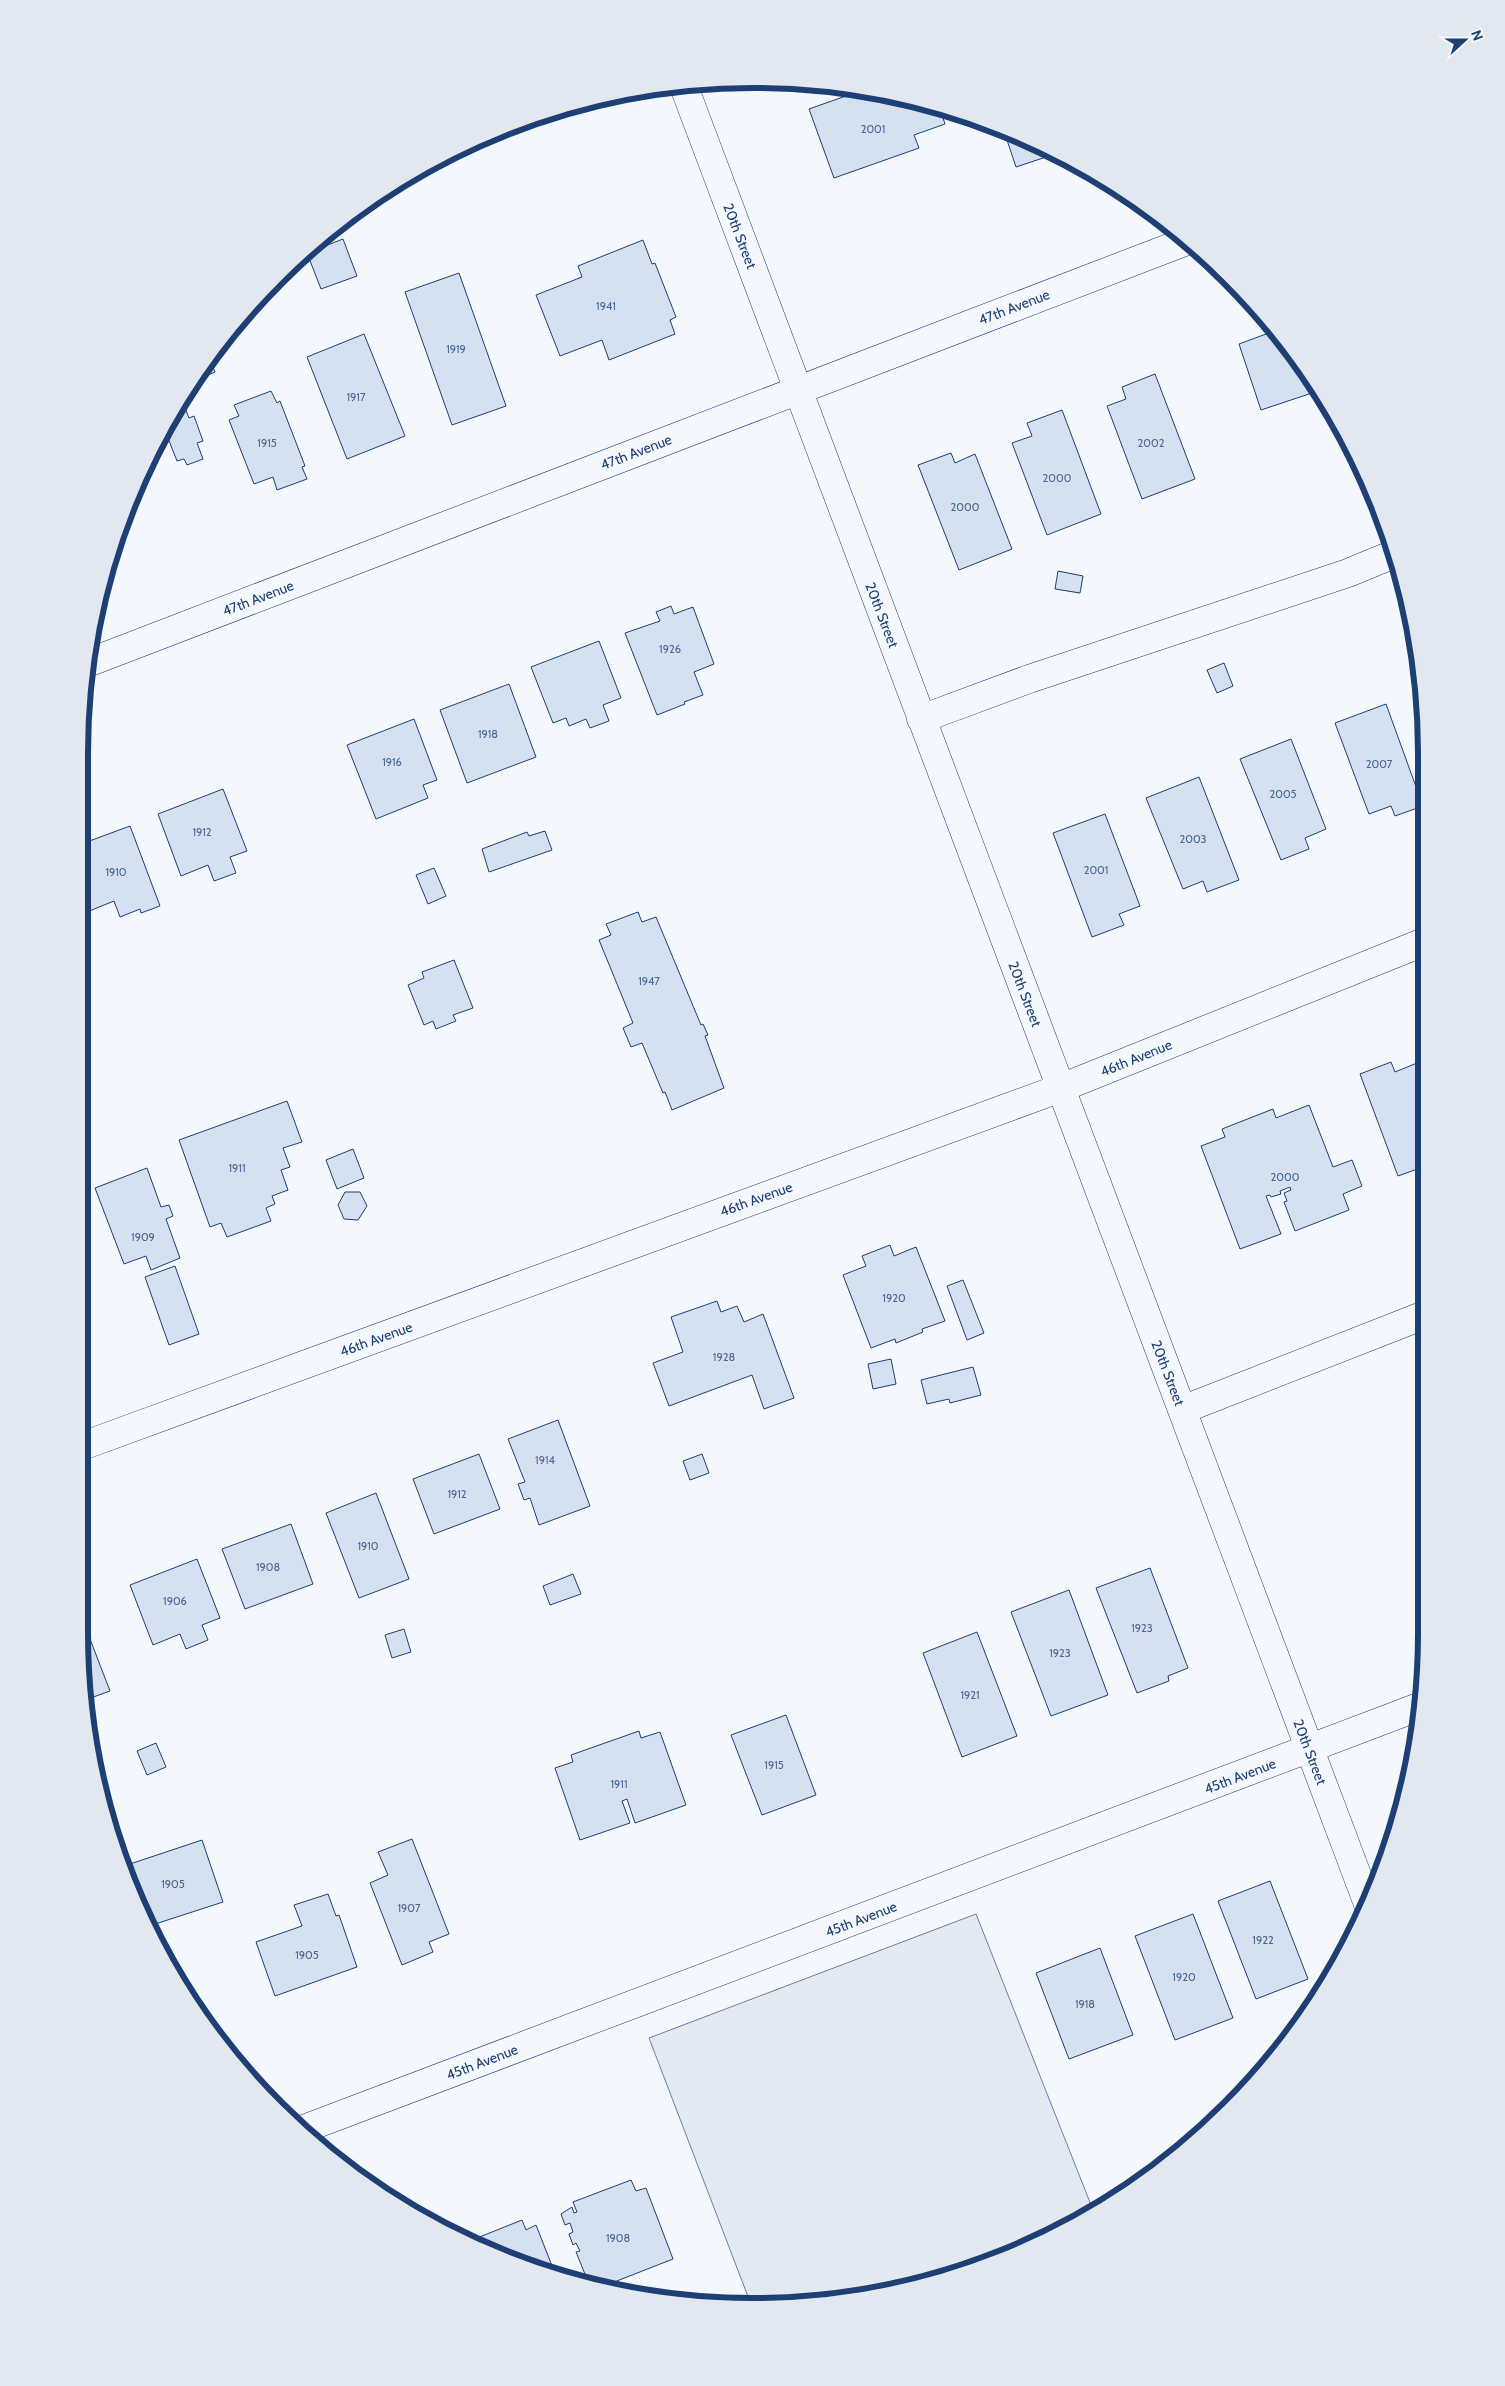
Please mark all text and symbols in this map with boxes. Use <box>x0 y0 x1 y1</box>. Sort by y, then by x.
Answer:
north arrow <box>1440 15 1490 65</box>
text: N <box>1467 27 1487 43</box>
house number: 2001 <box>861 122 885 136</box>
street label: 20th Street <box>719 201 761 271</box>
street label: 47th Avenue <box>976 285 1052 329</box>
house number: 1941 <box>596 299 616 313</box>
house number: 1919 <box>446 342 466 356</box>
house number: 1917 <box>347 390 366 404</box>
street label: 47th Avenue <box>598 430 674 474</box>
house number: 1915 <box>257 436 277 450</box>
house number: 2002 <box>1138 436 1165 450</box>
house number: 2000 <box>1043 471 1072 485</box>
house number: 2000 <box>951 500 980 514</box>
street label: 47th Avenue <box>220 576 296 620</box>
street label: 20th Street <box>861 580 903 650</box>
house number: 1926 <box>659 642 681 656</box>
house number: 1918 <box>478 727 498 741</box>
house number: 1916 <box>382 755 402 769</box>
house number: 2007 <box>1366 757 1393 771</box>
house number: 2005 <box>1269 787 1297 801</box>
house number: 1912 <box>192 825 212 839</box>
house number: 2003 <box>1179 832 1207 846</box>
house number: 2001 <box>1084 863 1108 877</box>
house number: 1910 <box>105 865 127 879</box>
street label: 20th Street <box>1004 959 1046 1029</box>
house number: 1947 <box>638 974 660 988</box>
street label: 46th Avenue <box>1097 1035 1175 1081</box>
house number: 1911 <box>228 1161 246 1175</box>
house number: 2000 <box>1271 1170 1300 1184</box>
street label: 46th Avenue <box>717 1178 795 1220</box>
house number: 1909 <box>131 1230 155 1244</box>
house number: 1920 <box>882 1291 906 1305</box>
street label: 46th Avenue <box>337 1318 415 1360</box>
street label: 20th Street <box>1147 1338 1189 1408</box>
house number: 1928 <box>713 1350 735 1364</box>
house number: 1914 <box>535 1453 556 1467</box>
house number: 1912 <box>447 1487 467 1501</box>
house number: 1910 <box>357 1539 379 1553</box>
house number: 1908 <box>256 1560 280 1574</box>
house number: 1906 <box>163 1594 187 1608</box>
house number: 1923 <box>1131 1621 1153 1635</box>
house number: 1923 <box>1049 1646 1071 1660</box>
house number: 1921 <box>960 1688 980 1702</box>
street label: 20th Street <box>1289 1717 1331 1787</box>
street label: 45th Avenue <box>1202 1754 1278 1798</box>
house number: 1915 <box>764 1758 784 1772</box>
house number: 1911 <box>610 1777 628 1791</box>
house number: 1905 <box>161 1877 185 1891</box>
street label: 45th Avenue <box>823 1897 899 1941</box>
house number: 1907 <box>398 1901 421 1915</box>
house number: 1922 <box>1252 1933 1274 1947</box>
house number: 1905 <box>295 1948 319 1962</box>
house number: 1920 <box>1172 1970 1196 1984</box>
house number: 1918 <box>1075 1997 1095 2011</box>
street label: 45th Avenue <box>444 2040 520 2084</box>
house number: 1908 <box>606 2231 630 2245</box>

